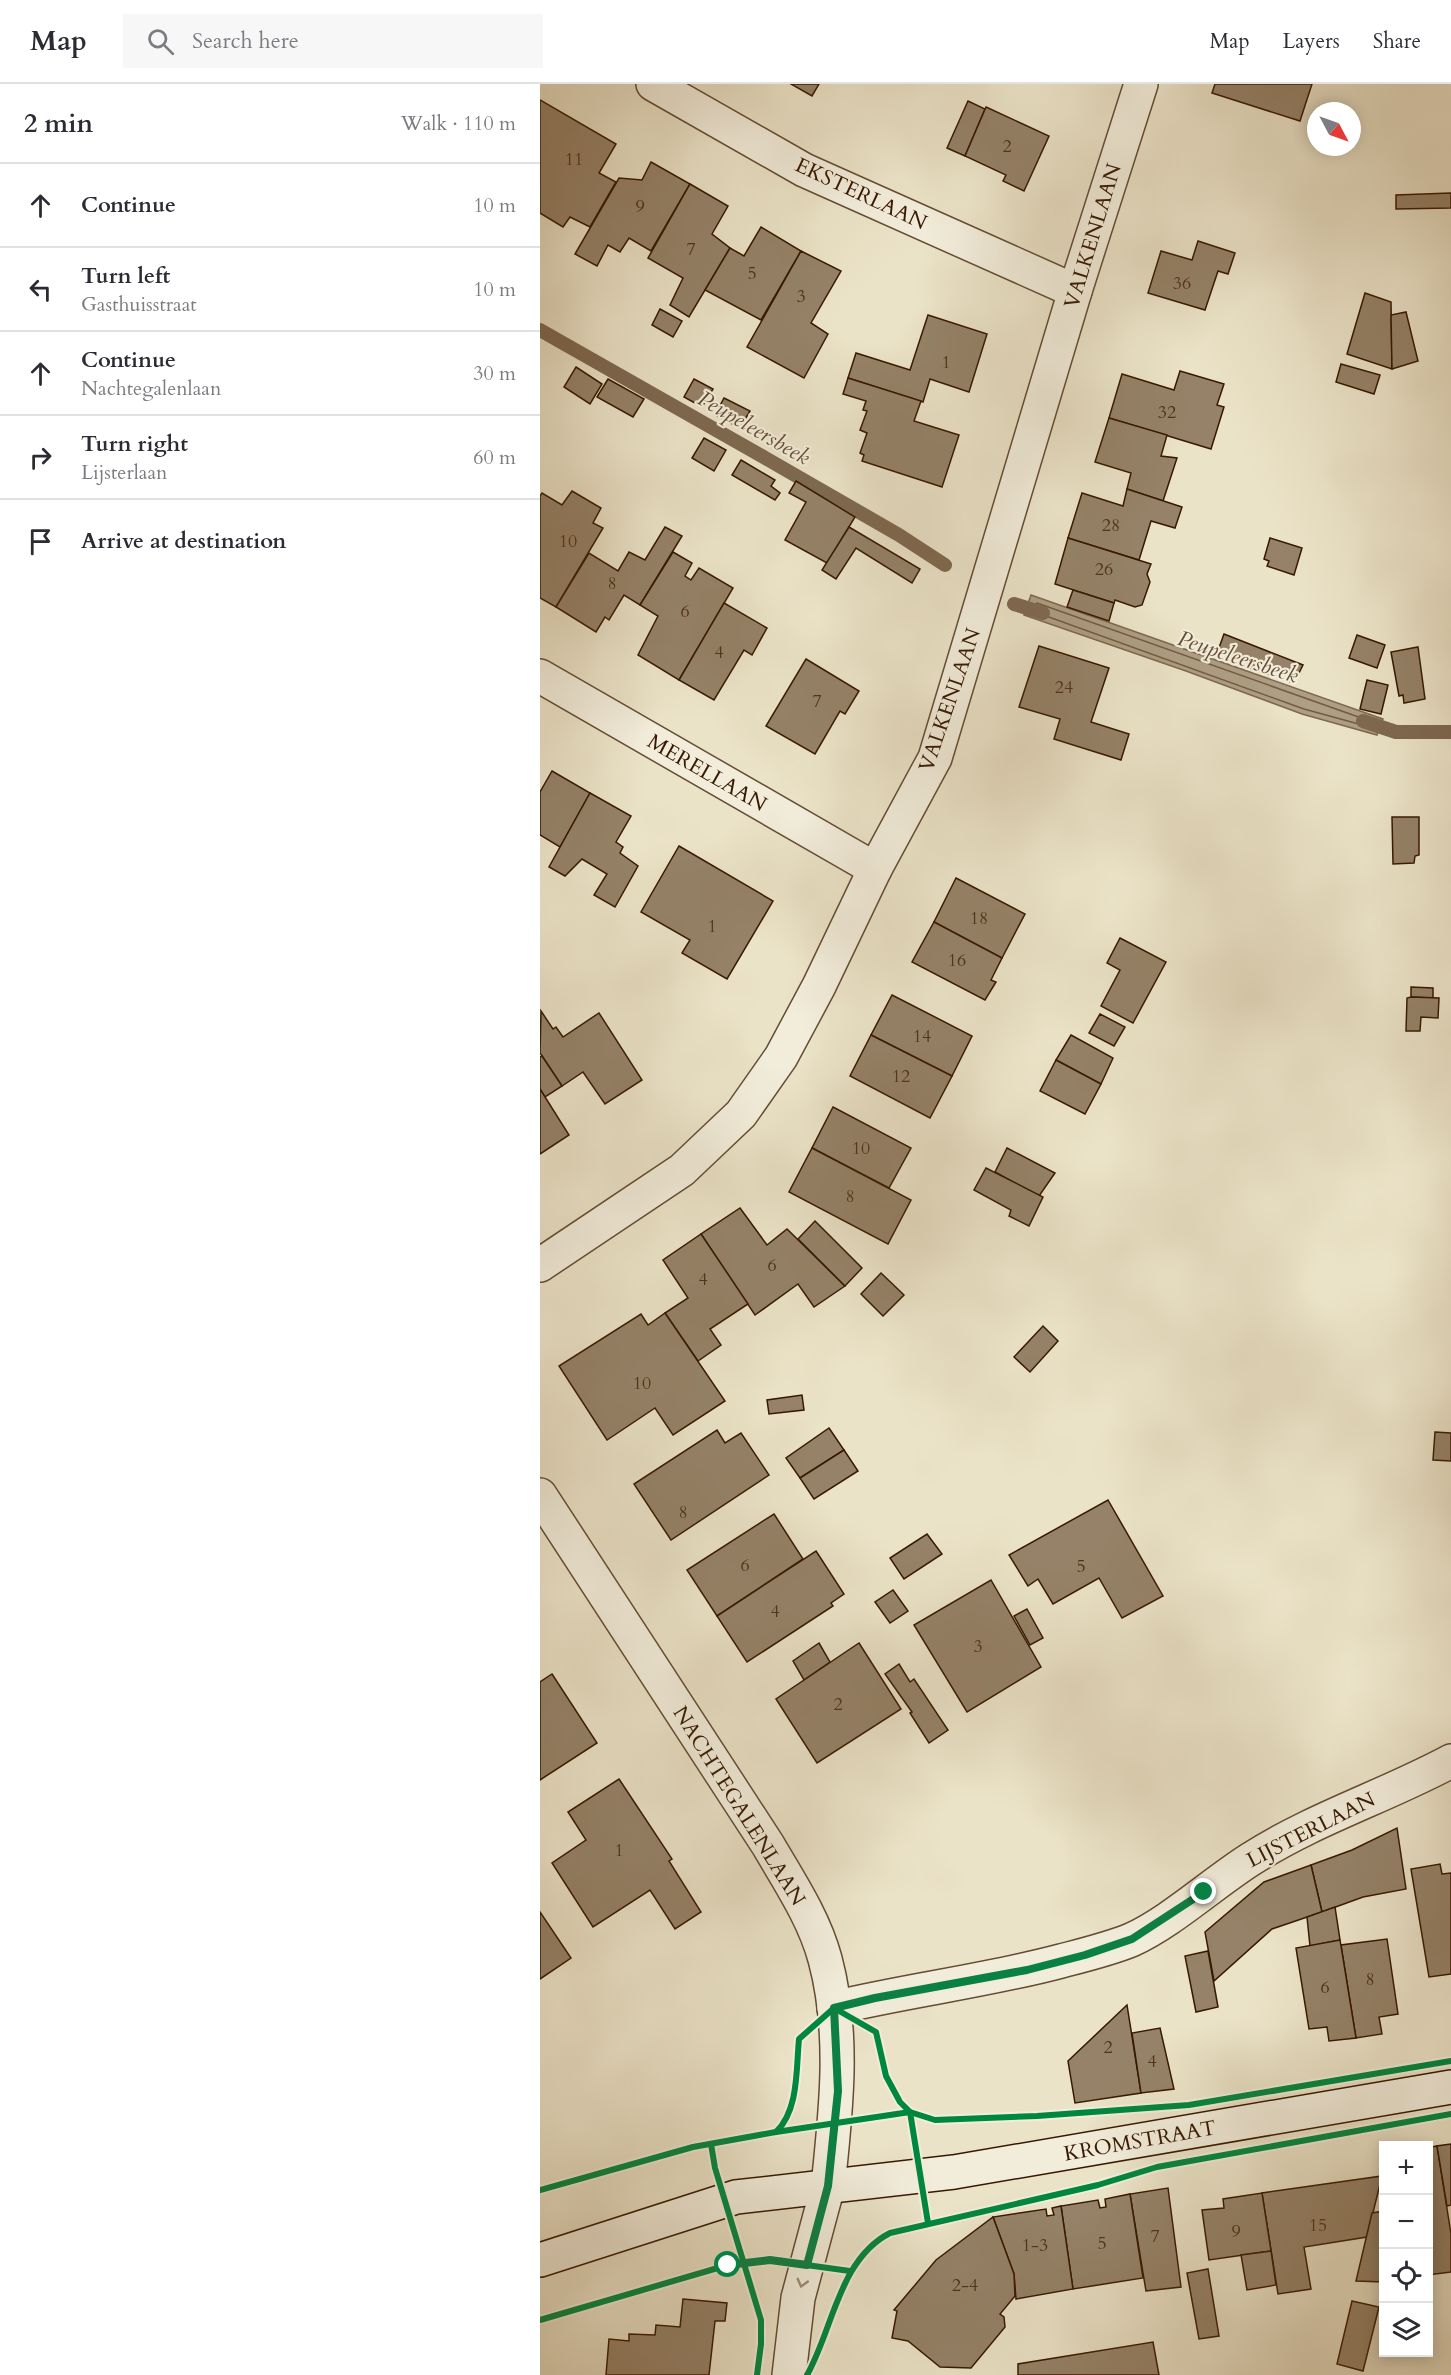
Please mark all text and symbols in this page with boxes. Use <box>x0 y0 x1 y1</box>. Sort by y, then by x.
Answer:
search box <box>123 14 543 68</box>
text: Map <box>30 22 87 60</box>
icon: search <box>144 25 177 58</box>
text: Search here <box>192 26 299 56</box>
text: Map <box>1210 27 1250 56</box>
text: Layers <box>1283 27 1340 56</box>
text: Share <box>1373 27 1421 56</box>
north arrow <box>1307 102 1361 156</box>
text: 2 min <box>24 106 93 141</box>
text: Walk · 110 m <box>401 110 516 137</box>
house number: 2 <box>1002 134 1012 159</box>
house number: 11 <box>565 147 583 172</box>
street label: EKSTERLAAN <box>790 151 932 237</box>
street label: VALKENLAAN <box>1057 160 1129 312</box>
icon: ahead <box>24 189 57 222</box>
text: Continue <box>81 190 176 220</box>
text: 10 m <box>473 192 516 219</box>
house number: 9 <box>635 194 645 219</box>
house number: 7 <box>686 237 696 262</box>
text: Turn left <box>81 261 170 291</box>
house number: 5 <box>747 261 757 286</box>
house number: 36 <box>1173 271 1191 296</box>
icon: left <box>24 273 57 306</box>
text: 10 m <box>473 276 516 303</box>
house number: 3 <box>796 284 806 309</box>
text: Gasthuisstraat <box>81 291 197 318</box>
text: Continue <box>81 345 176 375</box>
house number: 1 <box>941 350 951 375</box>
icon: ahead <box>24 357 57 390</box>
text: 30 m <box>473 360 516 387</box>
text: Nachtegalenlaan <box>81 375 221 402</box>
water label: Peupeleersbeek <box>692 384 816 472</box>
house number: 32 <box>1158 400 1176 425</box>
text: Turn right <box>81 429 188 459</box>
icon: right <box>24 441 57 474</box>
text: 60 m <box>473 444 516 471</box>
text: Lijsterlaan <box>81 459 167 486</box>
house number: 28 <box>1102 513 1120 538</box>
icon: arrive <box>24 525 57 558</box>
text: Arrive at destination <box>81 526 286 556</box>
house number: 10 <box>559 529 577 554</box>
house number: 26 <box>1095 557 1113 582</box>
house number: 8 <box>607 571 617 596</box>
house number: 6 <box>680 599 690 624</box>
water label: Peupeleersbeek <box>1174 623 1302 691</box>
street label: VALKENLAAN <box>912 624 988 776</box>
house number: 4 <box>714 640 724 665</box>
house number: 24 <box>1055 675 1073 700</box>
house number: 7 <box>812 689 822 714</box>
street label: MERELLAAN <box>642 727 772 819</box>
house number: 18 <box>970 906 988 931</box>
house number: 1 <box>707 914 717 939</box>
house number: 16 <box>948 948 966 973</box>
house number: 14 <box>913 1024 931 1049</box>
house number: 12 <box>892 1064 910 1089</box>
house number: 10 <box>852 1136 870 1161</box>
house number: 8 <box>845 1184 855 1209</box>
house number: 6 <box>767 1253 777 1278</box>
house number: 4 <box>698 1267 708 1292</box>
house number: 10 <box>633 1371 651 1396</box>
house number: 8 <box>678 1500 688 1525</box>
house number: 6 <box>740 1553 750 1578</box>
house number: 5 <box>1076 1554 1086 1579</box>
house number: 4 <box>770 1599 780 1624</box>
house number: 3 <box>973 1634 983 1659</box>
house number: 2 <box>833 1692 843 1717</box>
street label: NACHTEGALENLAAN <box>666 1701 812 1911</box>
street label: LIJSTERLAAN <box>1242 1785 1380 1875</box>
house number: 1 <box>614 1838 624 1863</box>
route end <box>1190 1878 1216 1904</box>
house number: 8 <box>1365 1967 1375 1992</box>
house number: 6 <box>1320 1975 1330 2000</box>
house number: 2 <box>1103 2035 1113 2060</box>
house number: 4 <box>1147 2049 1157 2074</box>
street label: KROMSTRAAT <box>1062 2113 1218 2169</box>
map controls <box>1379 2141 1433 2357</box>
button: + <box>1379 2141 1433 2195</box>
button: − <box>1379 2195 1433 2249</box>
house number: 15 <box>1309 2213 1327 2238</box>
house number: 9 <box>1231 2219 1241 2244</box>
house number: 7 <box>1150 2224 1160 2249</box>
house number: 5 <box>1097 2231 1107 2256</box>
house number: 1-3 <box>1022 2233 1048 2258</box>
button: locate <box>1379 2249 1433 2303</box>
route start <box>714 2251 740 2277</box>
house number: 2-4 <box>952 2273 978 2298</box>
one-way arrow <box>797 2277 809 2288</box>
button: layers <box>1379 2303 1433 2357</box>

